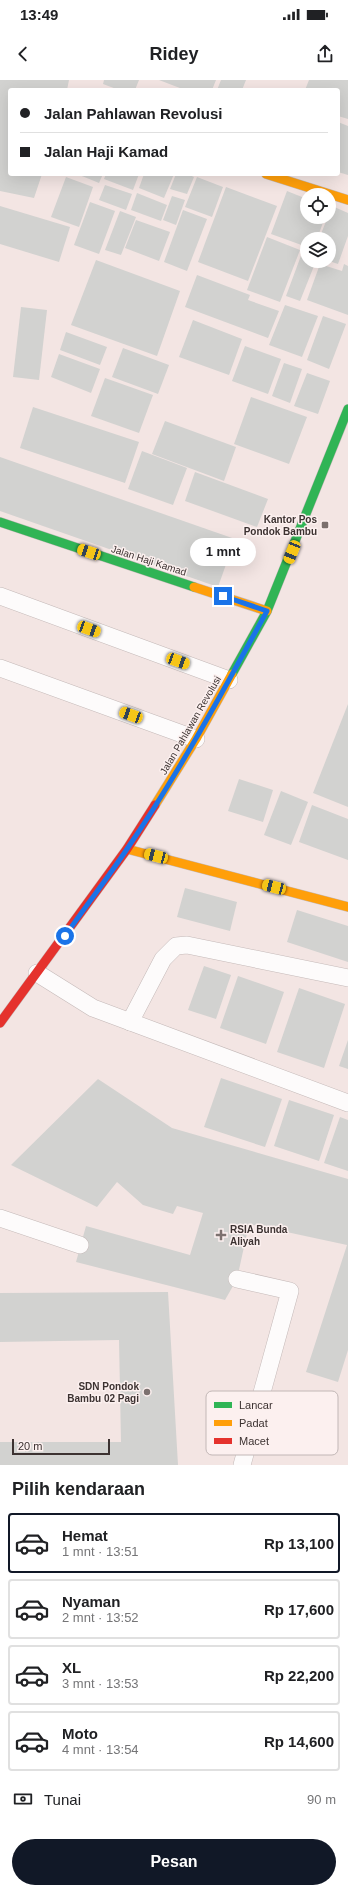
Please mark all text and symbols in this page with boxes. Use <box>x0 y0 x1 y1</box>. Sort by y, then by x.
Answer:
text: 13:49 <box>20 6 58 23</box>
icon: back <box>12 43 34 65</box>
icon: share <box>314 43 336 65</box>
text: Ridey <box>149 44 199 64</box>
text: Jalan Pahlawan Revolusi <box>44 105 222 122</box>
text: Jalan Haji Kamad <box>44 143 168 160</box>
map controls <box>300 188 336 268</box>
button: locate <box>300 188 336 224</box>
button: layers <box>300 232 336 268</box>
place label: Kantor Pos Pondok Bambu <box>244 514 317 537</box>
marker: Kantor Pos Pondok Bambu <box>320 520 330 530</box>
callout: 1 mnt <box>190 538 256 566</box>
car <box>282 539 302 565</box>
car <box>76 543 102 561</box>
street label: Jalan Haji Kamad <box>110 543 188 578</box>
text: 1 mnt <box>206 544 240 559</box>
route end <box>214 587 232 605</box>
car <box>76 619 102 639</box>
car <box>165 651 191 671</box>
street label: Jalan Pahlawan Revolusi <box>158 674 223 776</box>
car <box>118 705 144 725</box>
car <box>143 847 169 865</box>
car <box>261 878 287 896</box>
route start <box>56 927 74 945</box>
place label: RSIA Bunda Aliyah <box>230 1224 288 1247</box>
marker: RSIA Bunda Aliyah <box>215 1229 227 1241</box>
place label: SDN Pondok Bambu 02 Pagi <box>67 1381 139 1404</box>
marker: SDN Pondok Bambu 02 Pagi <box>142 1387 152 1397</box>
legend <box>206 1391 338 1455</box>
text: Lancar <box>239 1399 273 1411</box>
text: Padat <box>239 1417 268 1429</box>
text: Macet <box>239 1435 269 1447</box>
scale bar <box>12 1437 110 1456</box>
text: 20 m <box>18 1440 42 1452</box>
text: Pilih kendaraan <box>12 1479 145 1499</box>
icon: car <box>14 1525 50 1561</box>
text: Hemat <box>62 1527 108 1544</box>
text: Rp 13,100 <box>264 1535 334 1552</box>
text: 1 mnt · 13:51 <box>62 1544 139 1559</box>
icon: car <box>14 1591 50 1627</box>
text: Nyaman <box>62 1593 120 1610</box>
text: Rp 17,600 <box>264 1601 334 1618</box>
text: 2 mnt · 13:52 <box>62 1610 139 1625</box>
icon: car <box>14 1657 50 1693</box>
text: XL <box>62 1659 81 1676</box>
text: Rp 22,200 <box>264 1667 334 1684</box>
text: 3 mnt · 13:53 <box>62 1676 139 1691</box>
icon: car <box>14 1723 50 1759</box>
text: Moto <box>62 1725 98 1742</box>
text: Rp 14,600 <box>264 1733 334 1750</box>
text: 4 mnt · 13:54 <box>62 1742 139 1757</box>
icon: cash <box>12 1788 34 1810</box>
text: Tunai <box>44 1791 81 1808</box>
text: 90 m <box>307 1792 336 1807</box>
button: Pesan <box>12 1839 336 1885</box>

